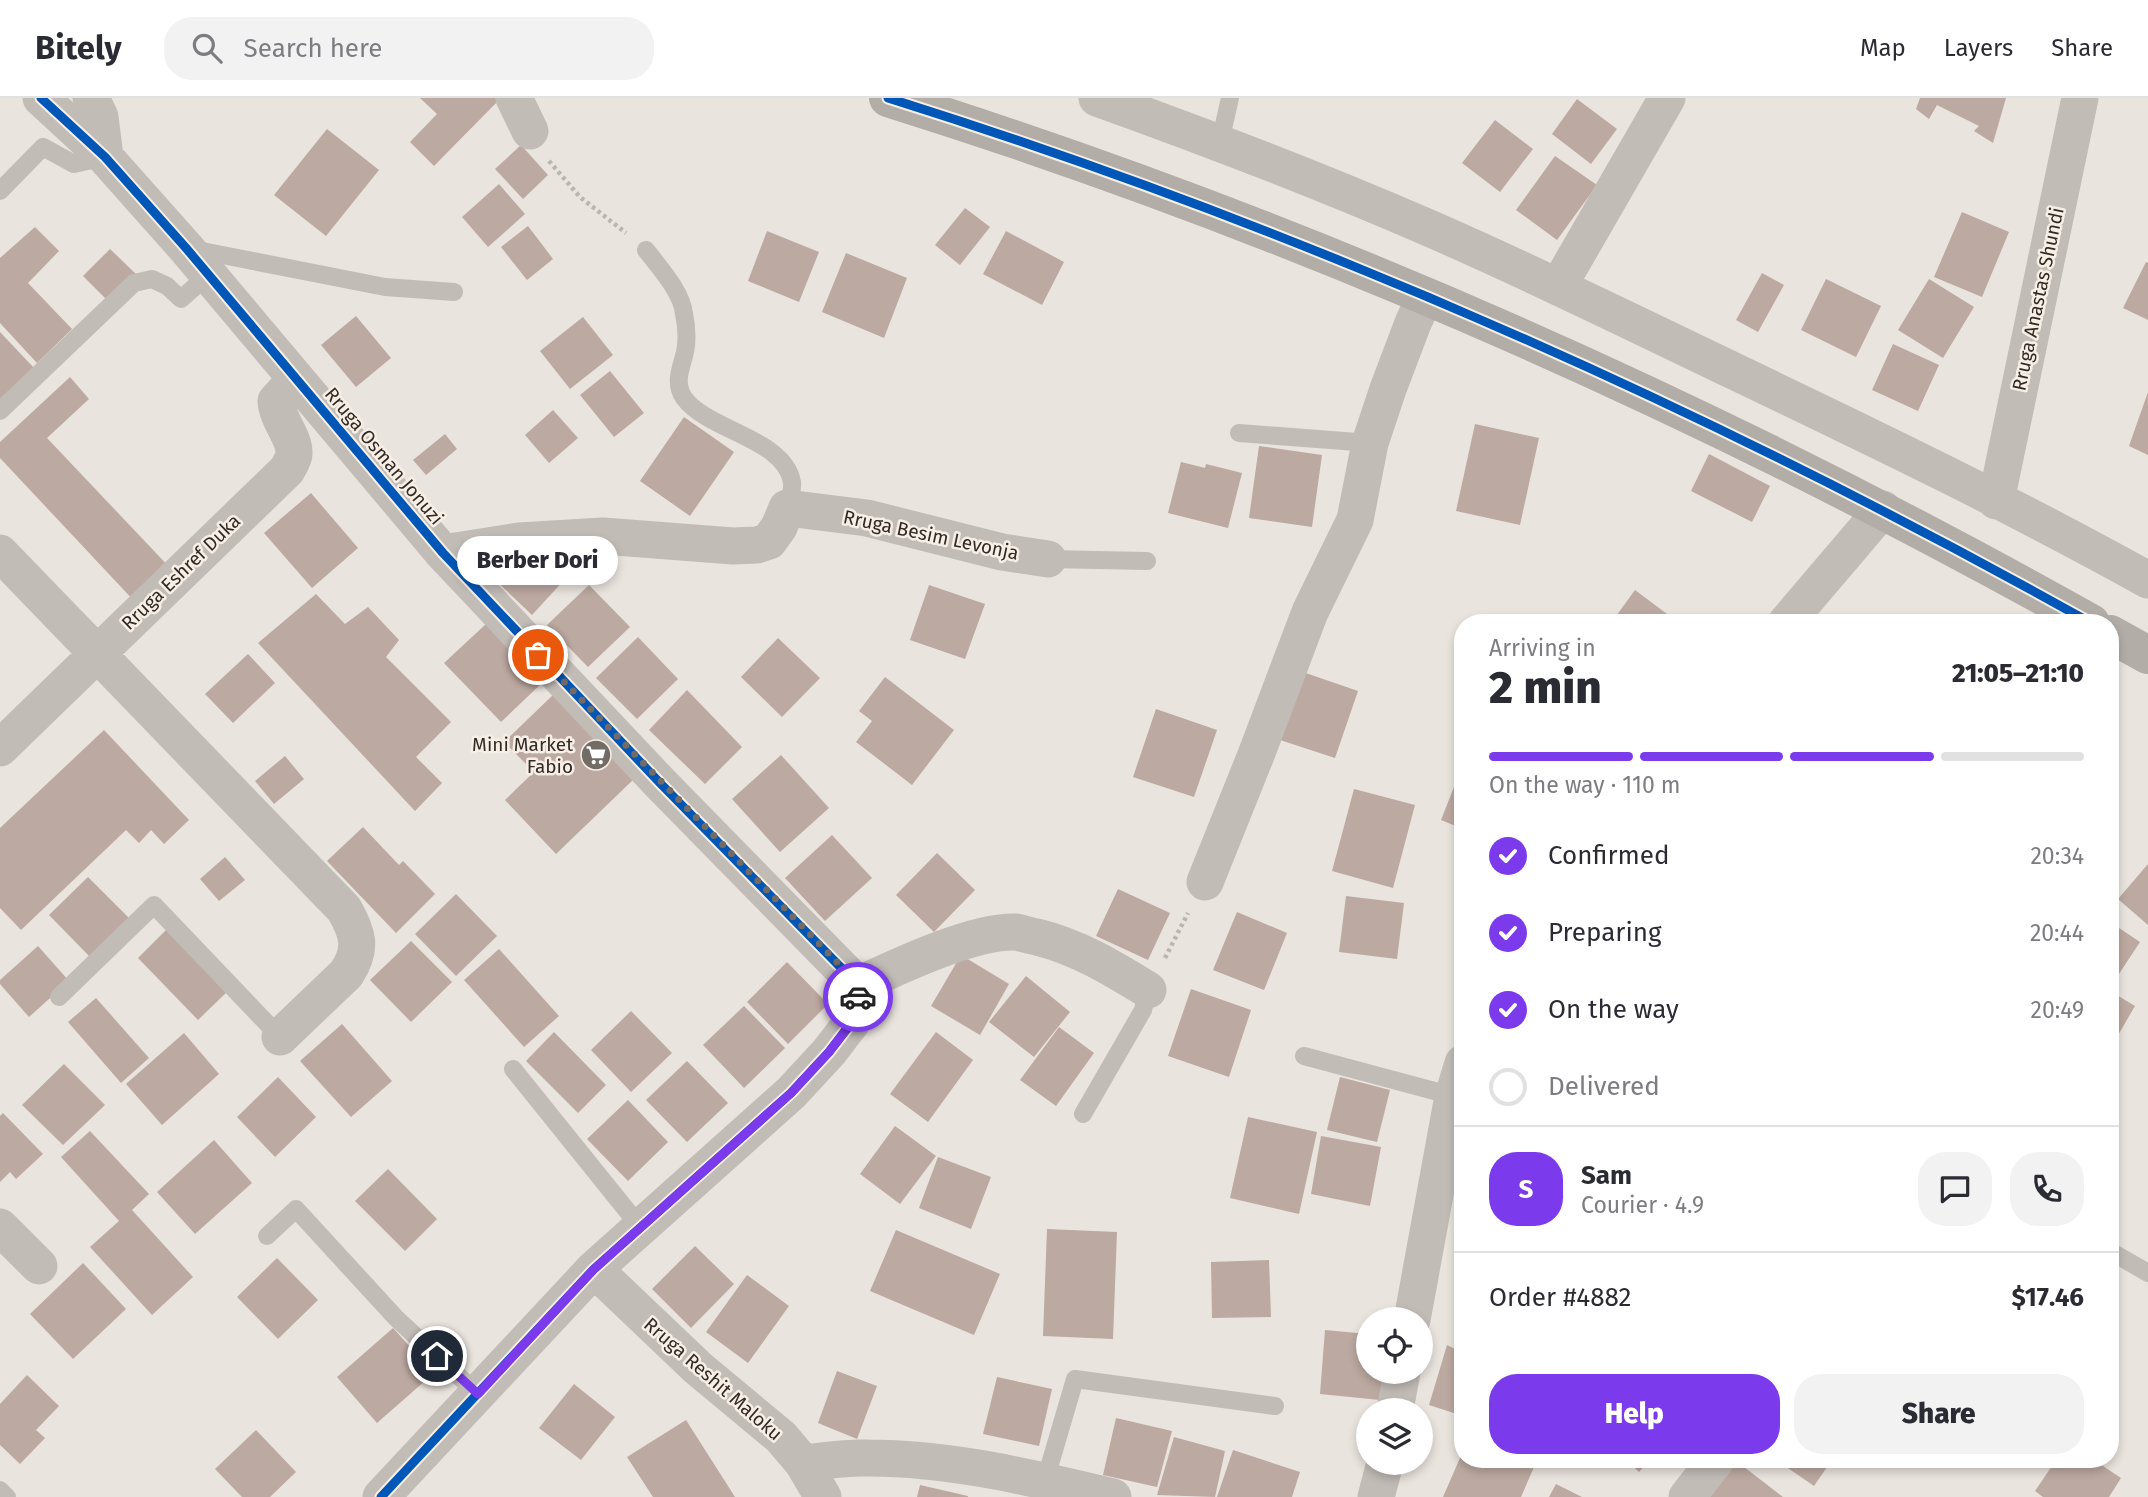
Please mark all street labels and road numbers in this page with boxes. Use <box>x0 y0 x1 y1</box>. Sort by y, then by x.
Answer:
street label: Rruga Anastas Shundi <box>2007 205 2069 393</box>
street label: Rruga Osman Jonuzi <box>320 383 448 529</box>
street label: Rruga Besim Levonja <box>841 505 1021 565</box>
street label: Rruga Eshref Duka <box>117 509 245 635</box>
street label: Rruga Reshit Maloku <box>639 1313 787 1445</box>

